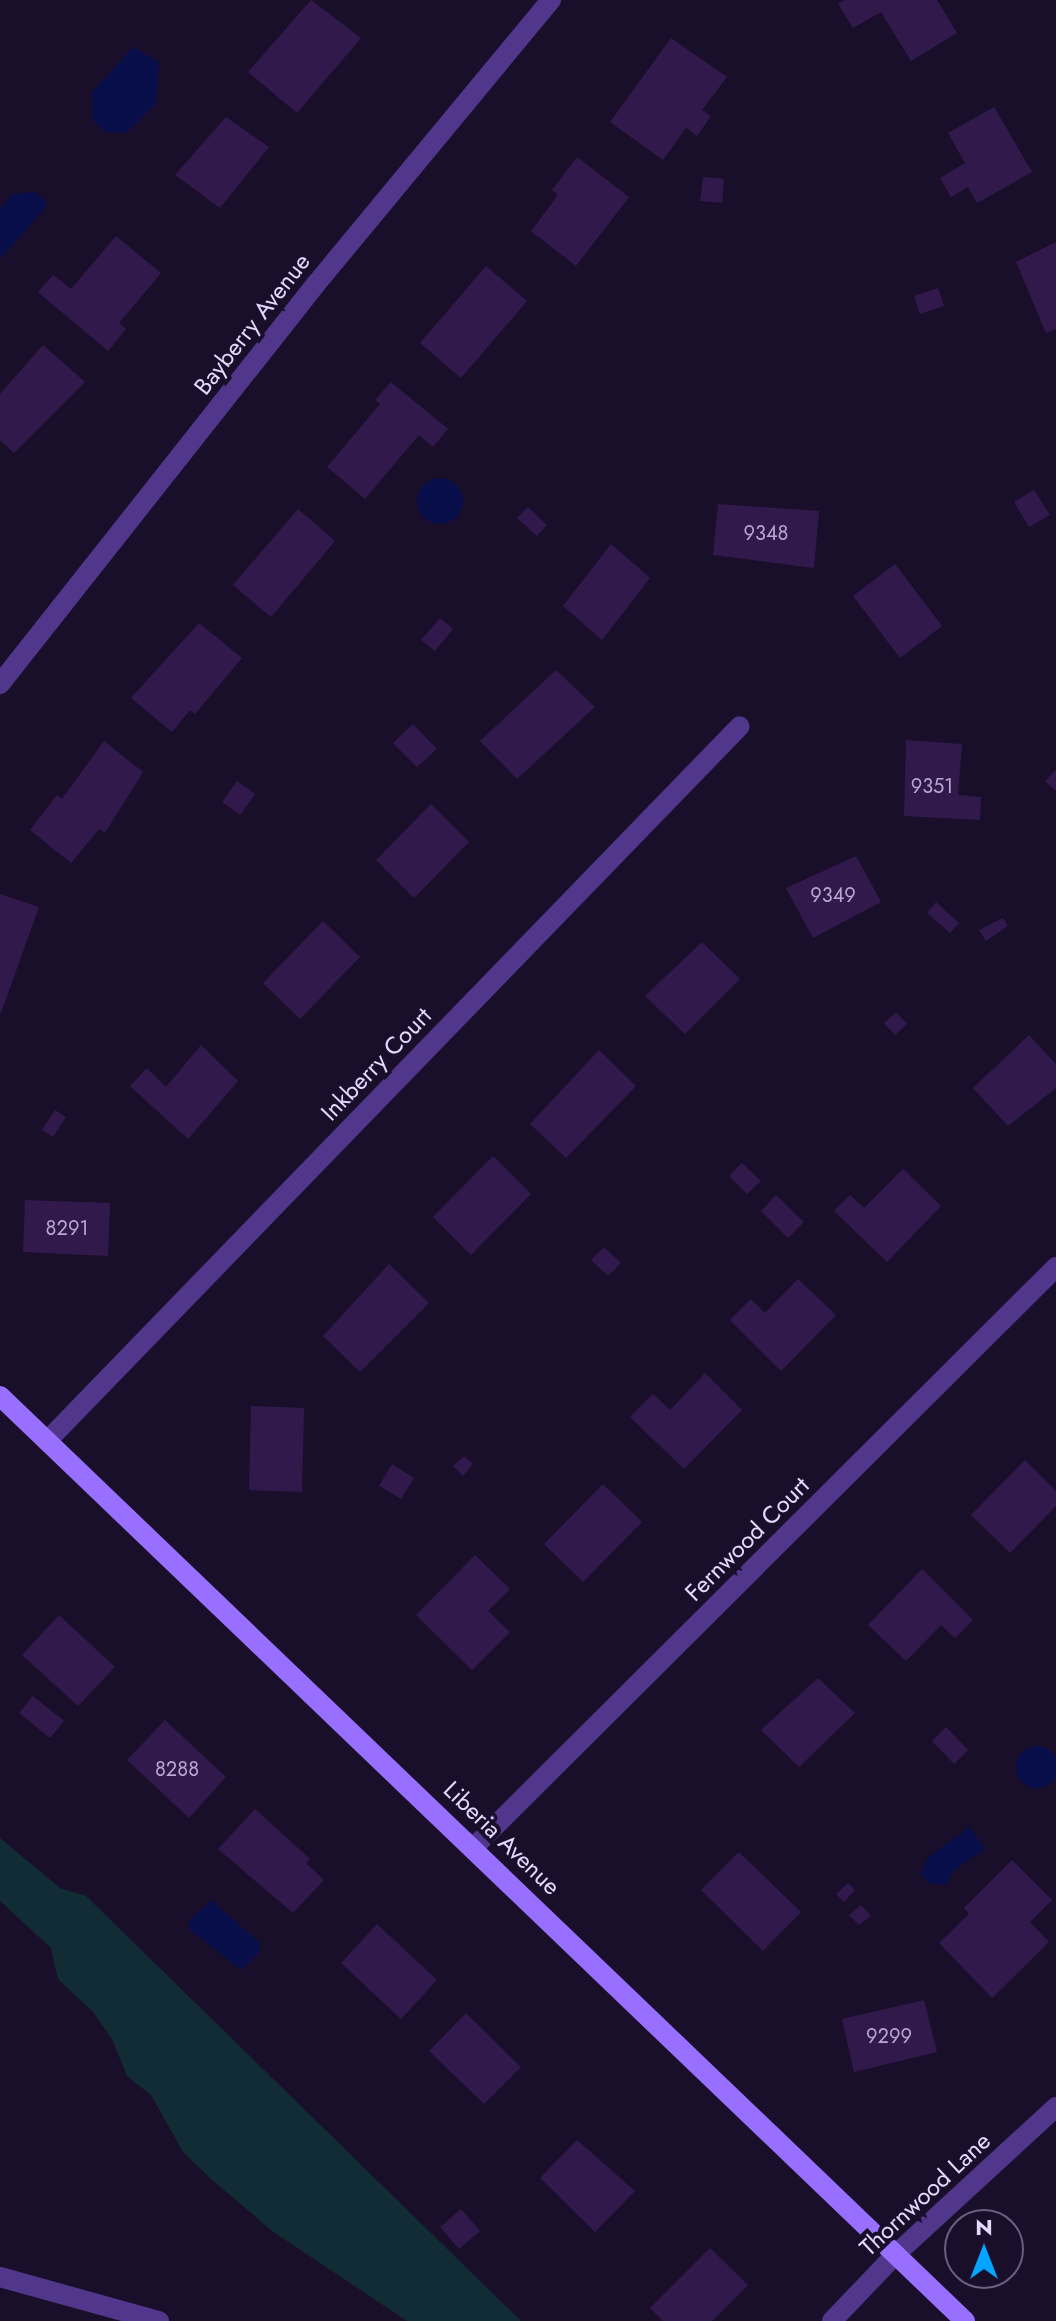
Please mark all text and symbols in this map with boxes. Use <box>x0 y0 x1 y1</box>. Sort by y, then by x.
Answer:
street label: Bayberry Avenue <box>188 248 316 400</box>
house number: 9348 <box>743 521 789 545</box>
house number: 9351 <box>911 774 953 798</box>
house number: 9349 <box>810 883 856 907</box>
street label: Inkberry Court <box>315 1001 437 1127</box>
house number: 8291 <box>46 1216 88 1240</box>
street label: Fernwood Court <box>679 1471 815 1607</box>
house number: 8288 <box>155 1757 199 1781</box>
street label: Liberia Avenue <box>438 1775 566 1901</box>
house number: 9299 <box>866 2024 912 2048</box>
street label: Thornwood Lane <box>854 2126 996 2262</box>
north arrow <box>944 2209 1024 2289</box>
text: N <box>975 2211 993 2243</box>

